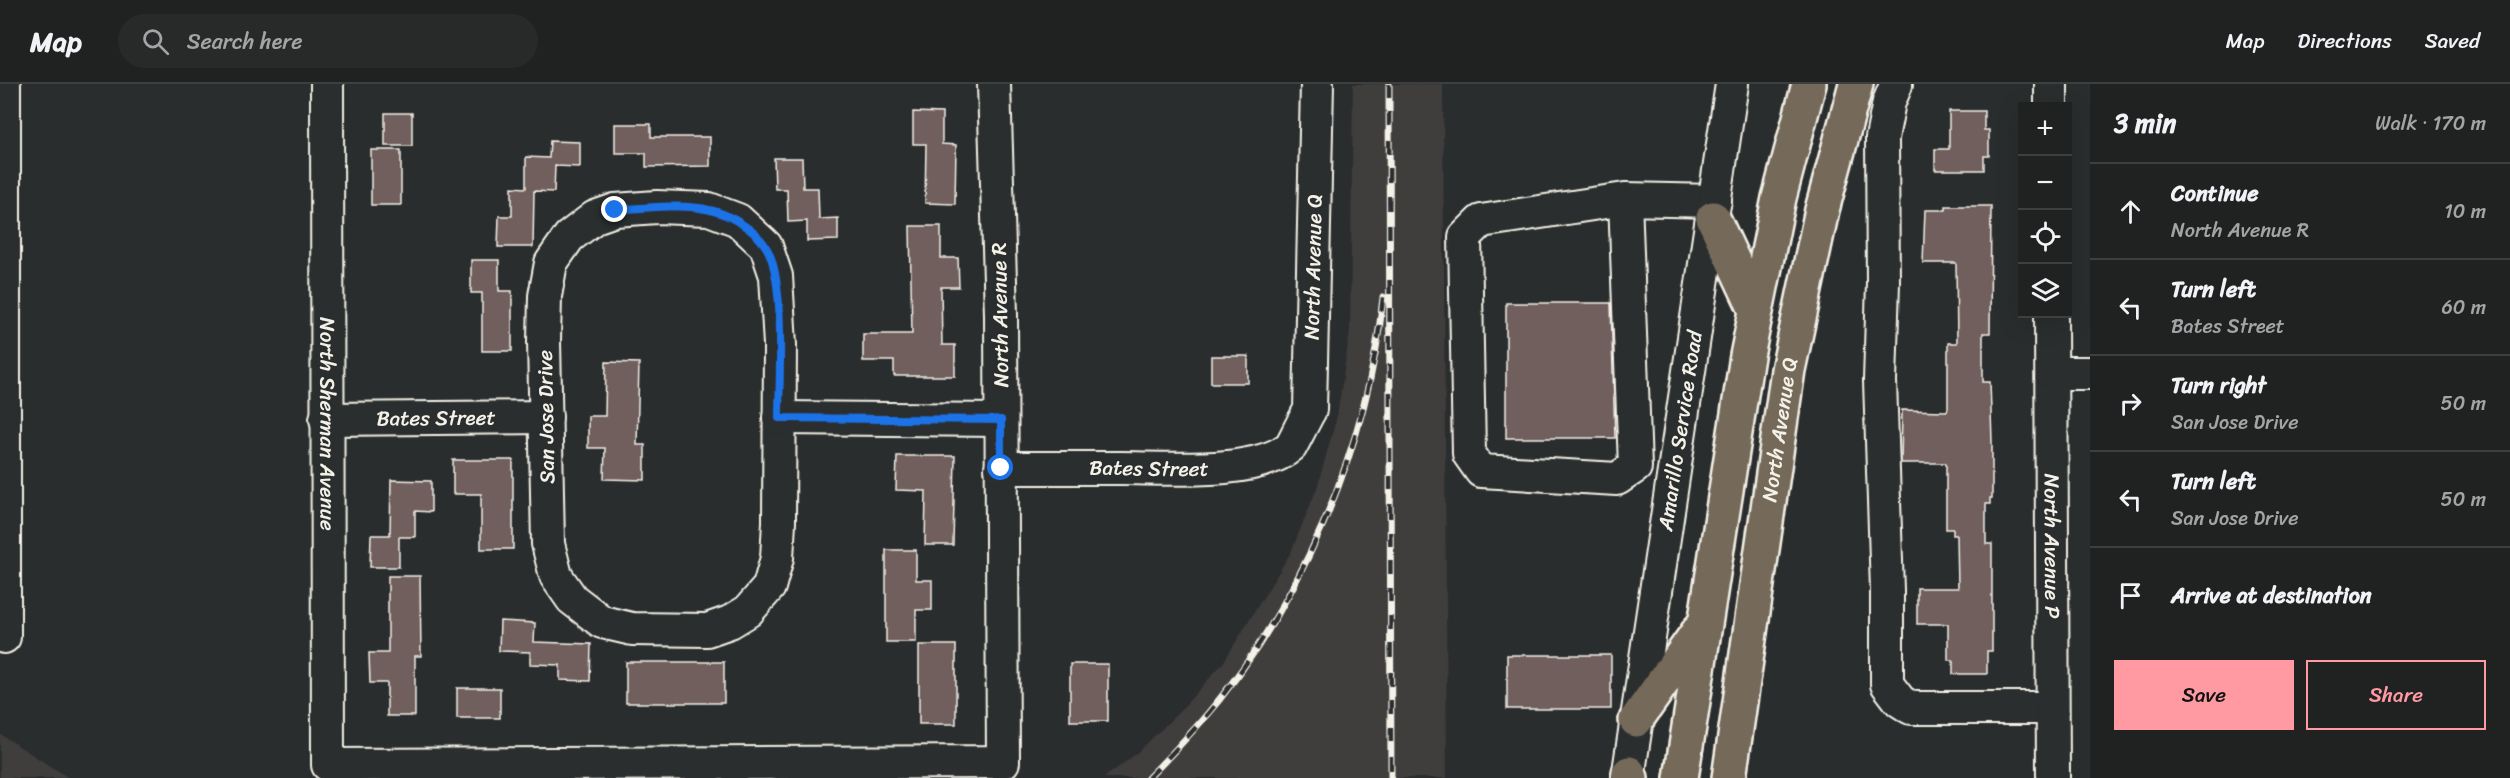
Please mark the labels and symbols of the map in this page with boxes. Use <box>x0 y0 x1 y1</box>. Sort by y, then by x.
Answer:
street label: North Avenue Q <box>1293 194 1334 340</box>
route end <box>601 196 627 222</box>
street label: North Avenue R <box>980 242 1020 388</box>
street label: North Sherman Avenue <box>308 317 347 531</box>
street label: Amarillo Service Road <box>1646 326 1714 535</box>
street label: San Jose Drive <box>526 350 566 484</box>
street label: North Avenue Q <box>1750 354 1809 504</box>
street label: Bates Street <box>376 398 496 438</box>
street label: Bates Street <box>1089 449 1209 488</box>
route start <box>987 454 1013 480</box>
street label: North Avenue P <box>2033 474 2071 619</box>

